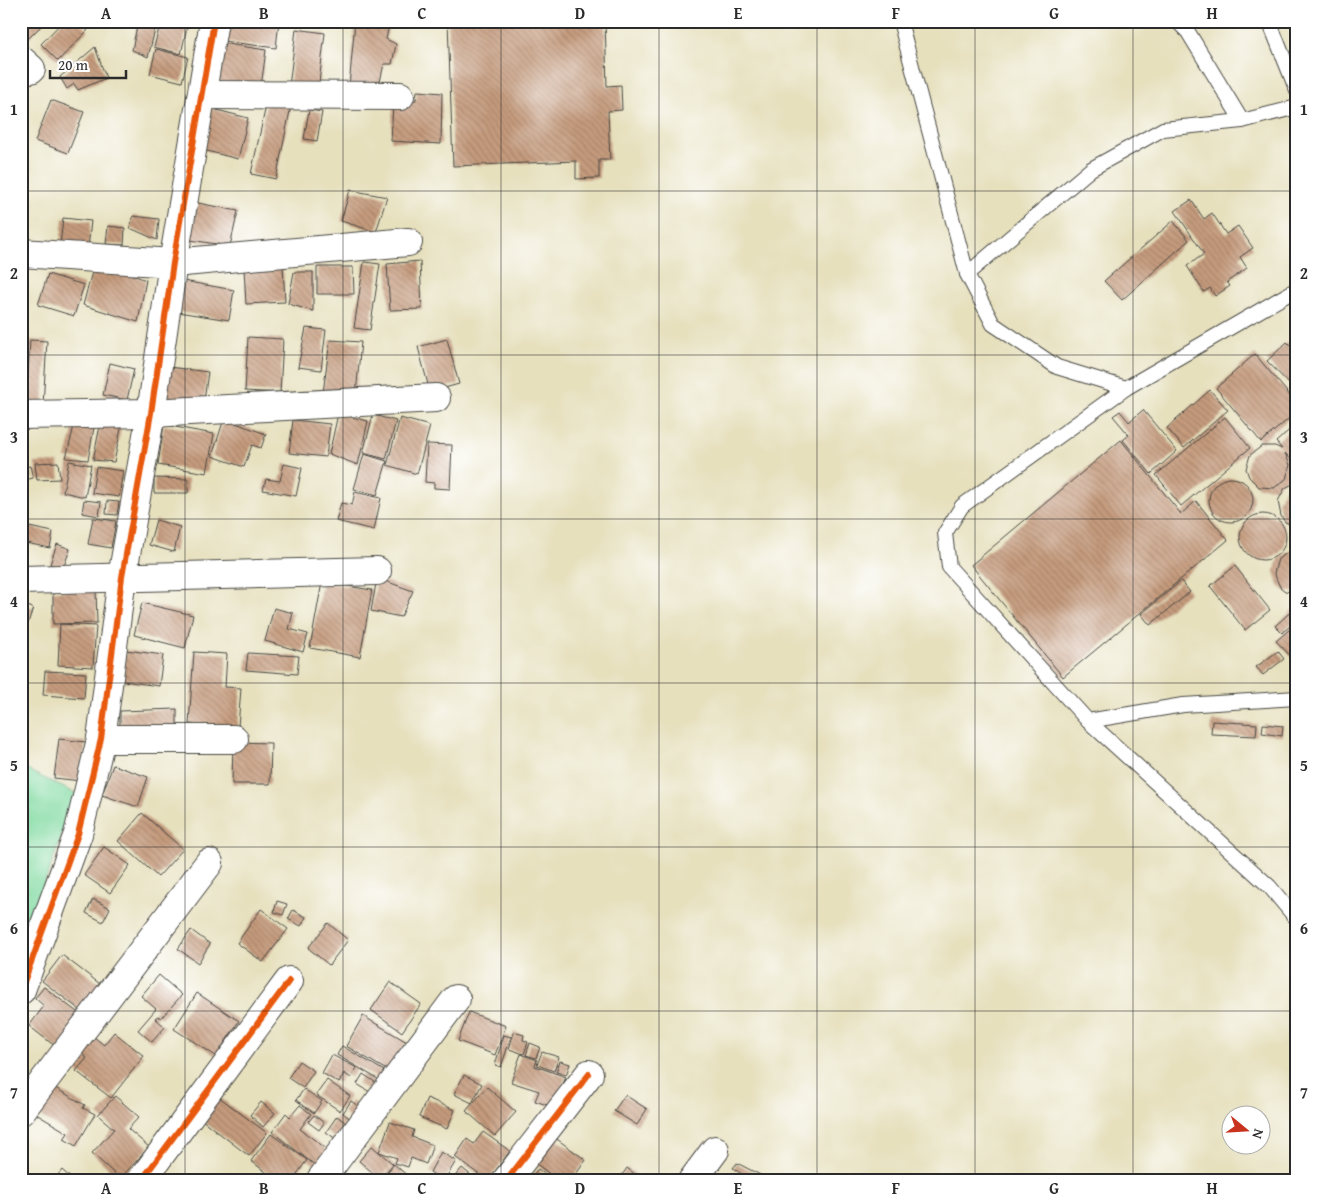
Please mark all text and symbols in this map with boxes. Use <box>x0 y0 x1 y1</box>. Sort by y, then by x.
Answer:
text: A <box>101 1 112 25</box>
text: B <box>259 1 269 25</box>
text: C <box>417 1 427 25</box>
text: D <box>575 1 585 25</box>
text: E <box>734 1 743 25</box>
text: F <box>892 1 900 25</box>
text: G <box>1049 1 1059 25</box>
text: H <box>1206 1 1218 25</box>
scale bar <box>50 48 126 80</box>
text: 20 m <box>58 54 89 75</box>
text: 1 <box>10 97 18 121</box>
text: 1 <box>1300 97 1308 121</box>
text: 2 <box>10 261 18 285</box>
text: 2 <box>1300 261 1308 285</box>
text: 3 <box>10 425 18 449</box>
text: 3 <box>1300 425 1308 449</box>
text: 4 <box>10 589 18 613</box>
text: 4 <box>1300 589 1308 613</box>
text: 5 <box>10 753 18 777</box>
text: 5 <box>1300 753 1308 777</box>
text: 6 <box>10 916 18 940</box>
text: 6 <box>1300 916 1308 940</box>
text: 7 <box>10 1080 18 1104</box>
text: 7 <box>1300 1080 1308 1104</box>
north arrow <box>1220 1104 1270 1154</box>
text: N <box>1247 1126 1269 1142</box>
text: A <box>101 1176 112 1200</box>
text: B <box>259 1176 269 1200</box>
text: C <box>417 1176 427 1200</box>
text: D <box>575 1176 585 1200</box>
text: E <box>734 1176 743 1200</box>
text: F <box>892 1176 900 1200</box>
text: G <box>1049 1176 1059 1200</box>
text: H <box>1206 1176 1218 1200</box>

